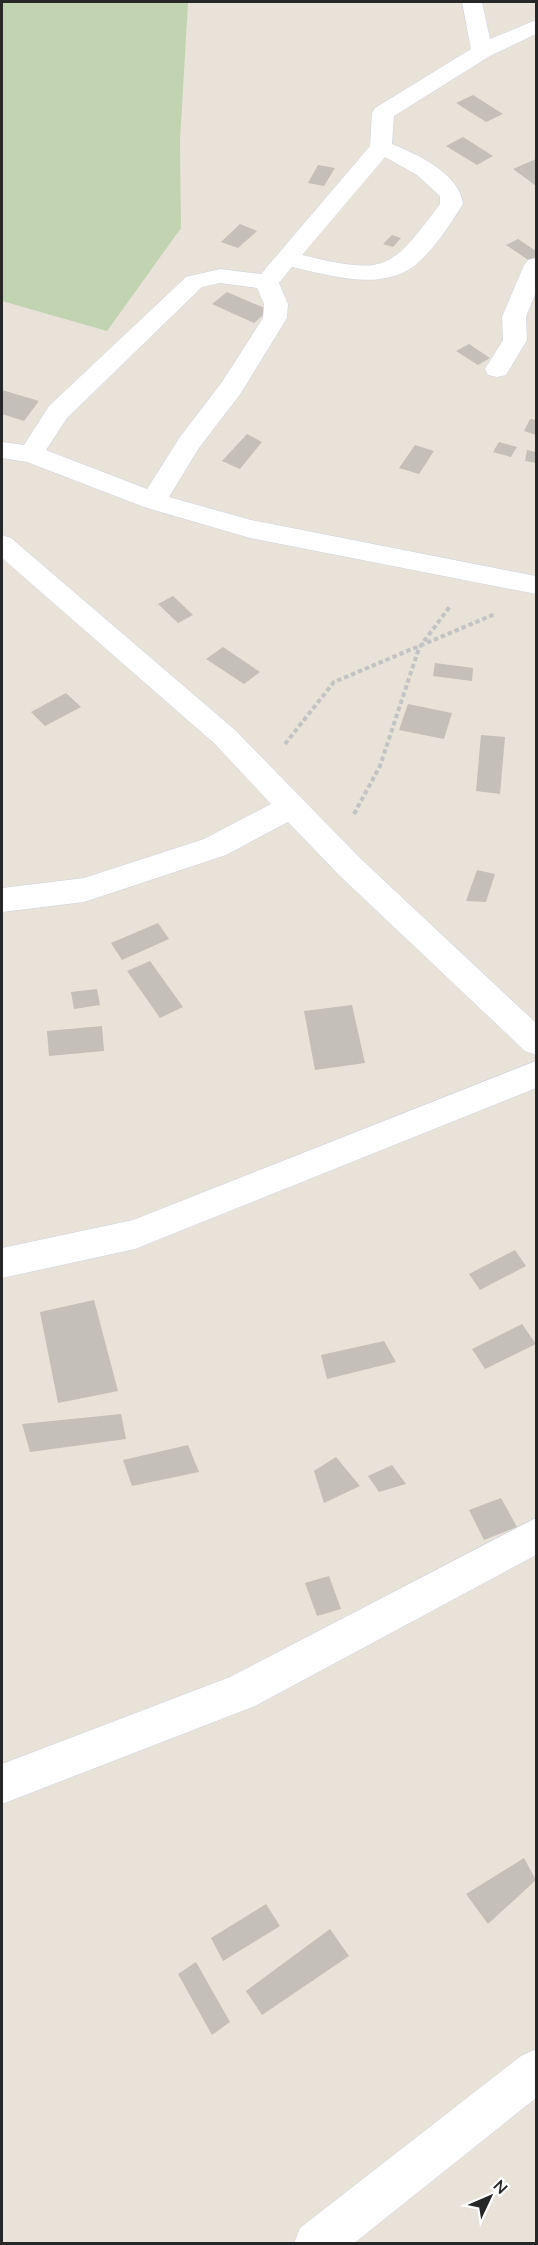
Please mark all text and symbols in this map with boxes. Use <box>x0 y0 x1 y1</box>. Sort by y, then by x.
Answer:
north arrow <box>460 2167 520 2227</box>
text: N <box>489 2175 512 2198</box>

